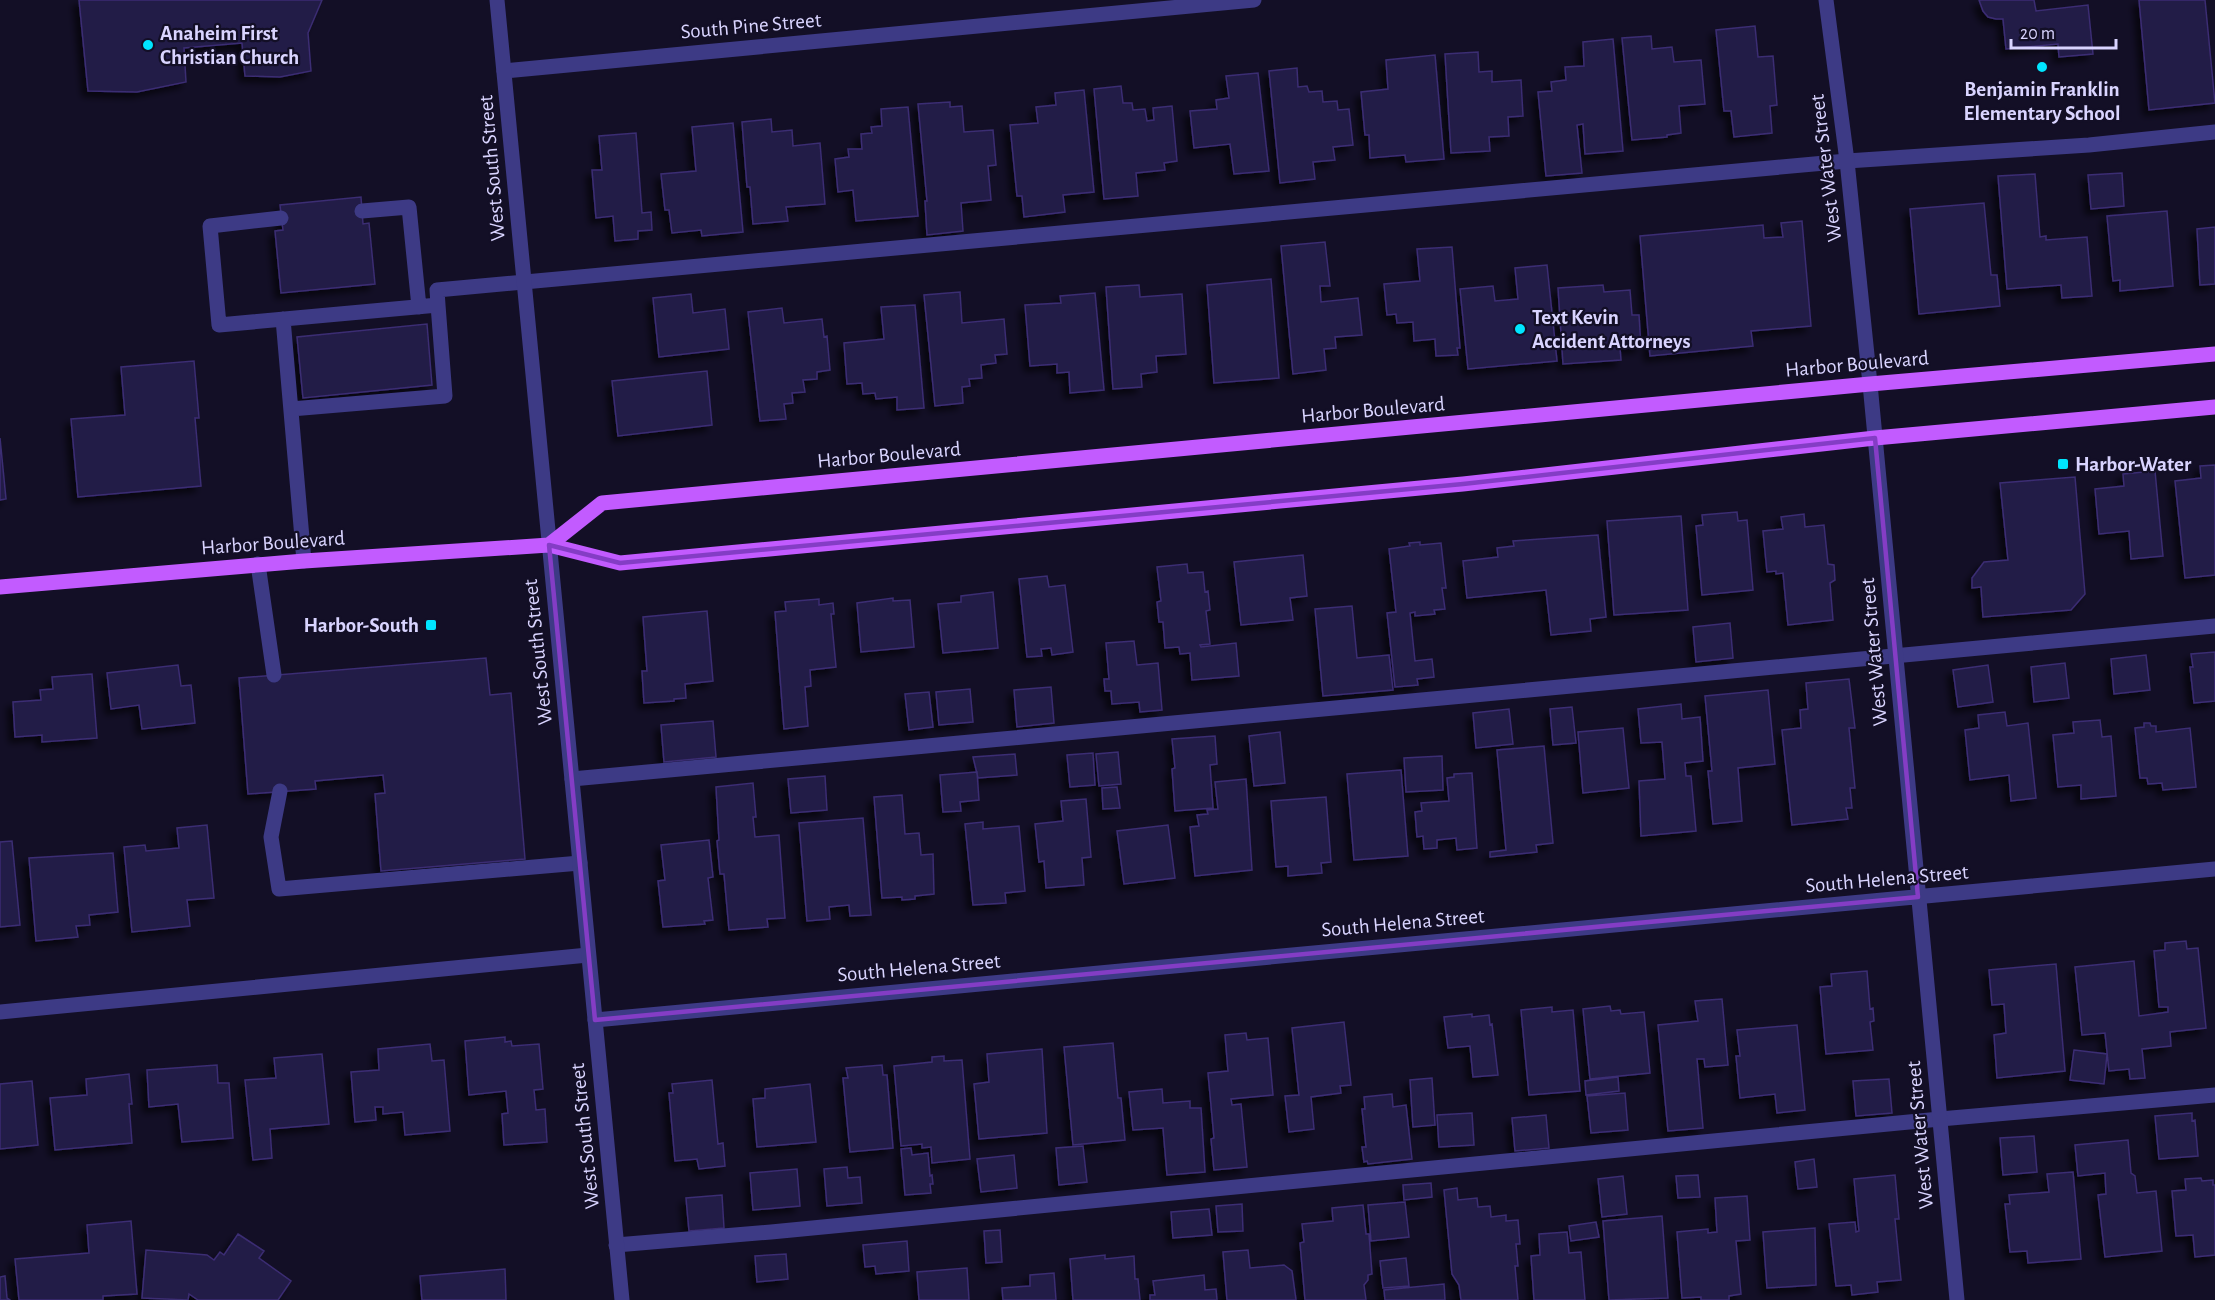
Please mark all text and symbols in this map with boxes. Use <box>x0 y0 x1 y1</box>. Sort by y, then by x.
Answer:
street label: South Pine Street <box>680 9 822 43</box>
scale bar <box>2011 12 2116 50</box>
place label: Anaheim First Christian Church <box>160 23 299 68</box>
text: 20 m <box>2020 25 2055 43</box>
marker: Anaheim First Christian Church <box>141 38 155 52</box>
marker: Benjamin Franklin Elementary School <box>2035 60 2049 74</box>
place label: Benjamin Franklin Elementary School <box>1964 79 2120 124</box>
street label: West Water Street <box>1806 93 1845 243</box>
street label: West South Street <box>475 94 509 242</box>
place label: Text Kevin Accident Attorneys <box>1532 307 1691 352</box>
marker: Text Kevin Accident Attorneys <box>1513 322 1527 336</box>
street label: Harbor Boulevard <box>1784 347 1930 381</box>
street label: Harbor Boulevard <box>1300 393 1446 427</box>
street label: Harbor Boulevard <box>816 438 962 472</box>
place label: Harbor-Water <box>2075 454 2192 475</box>
marker: Harbor-Water <box>2056 457 2070 471</box>
street label: Harbor Boulevard <box>200 527 346 558</box>
street label: West Water Street <box>1857 577 1891 727</box>
street label: West South Street <box>520 578 556 726</box>
place label: Harbor-South <box>304 615 419 636</box>
marker: Harbor-South <box>424 618 438 632</box>
street label: South Helena Street <box>1805 861 1970 897</box>
street label: South Helena Street <box>1321 905 1486 941</box>
street label: South Helena Street <box>837 950 1002 986</box>
street label: West Water Street <box>1903 1060 1937 1210</box>
street label: West South Street <box>567 1062 603 1210</box>

